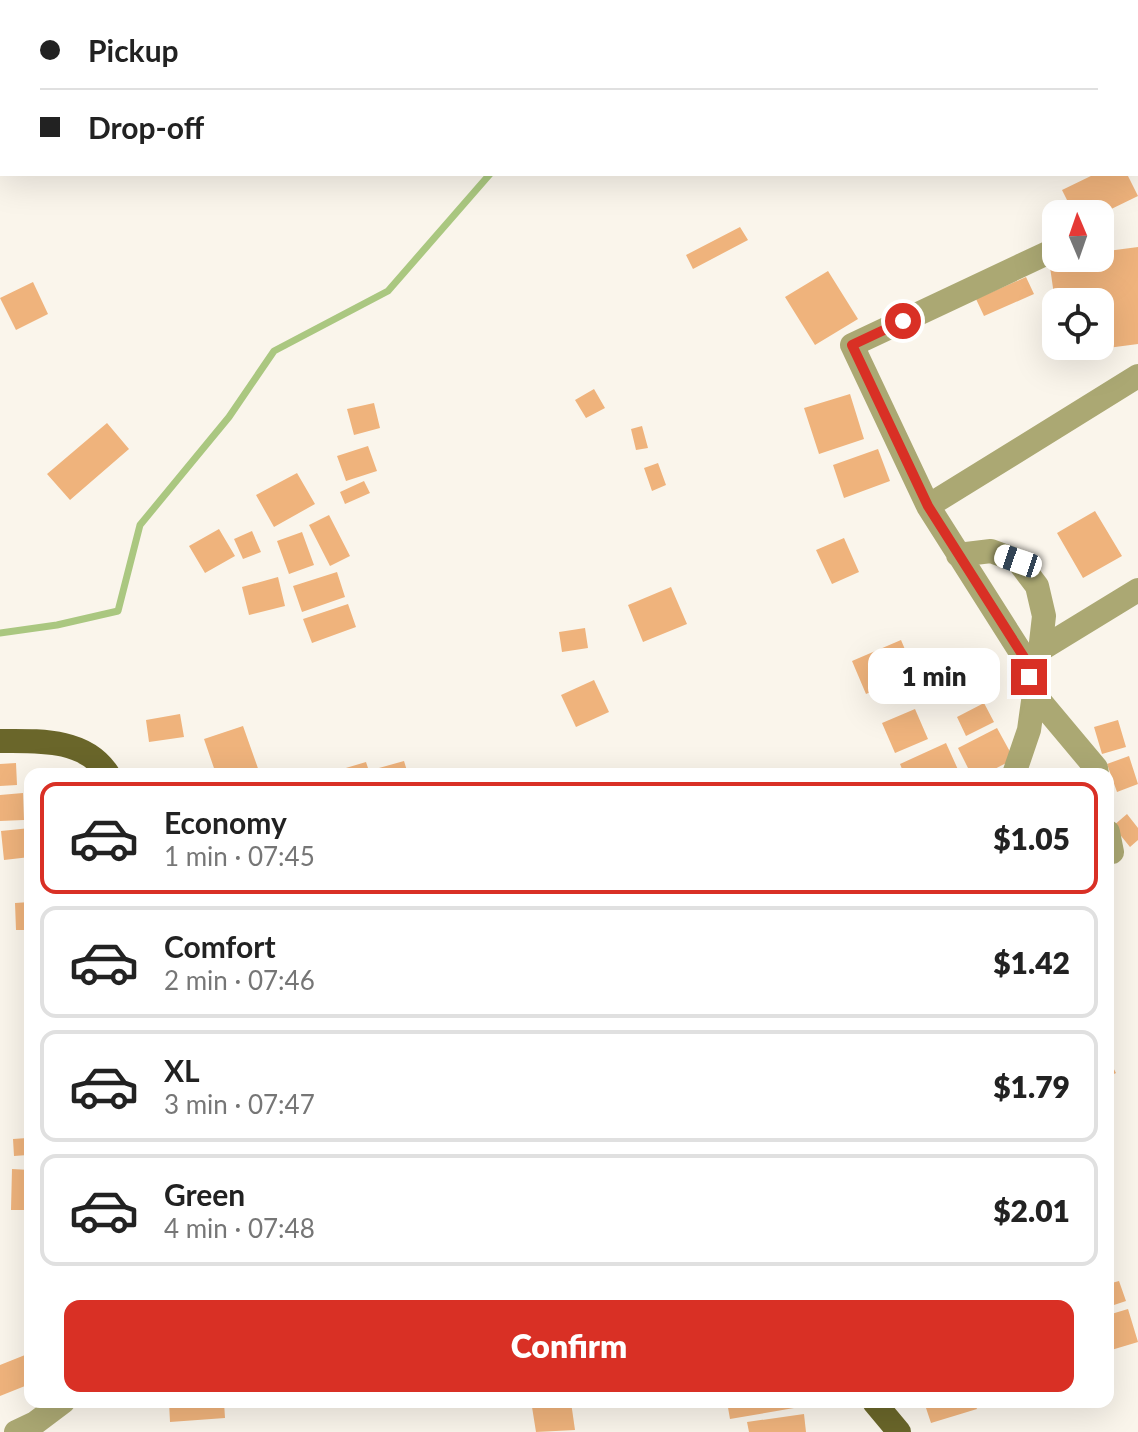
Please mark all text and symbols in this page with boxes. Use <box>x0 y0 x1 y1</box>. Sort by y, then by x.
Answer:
text: Pickup <box>88 32 179 68</box>
text: Drop-off <box>88 109 204 145</box>
north arrow <box>1042 200 1114 272</box>
map controls <box>1042 200 1114 360</box>
button: locate <box>1042 288 1114 360</box>
route start <box>885 303 921 339</box>
car <box>991 542 1045 580</box>
callout: 1 min <box>869 649 1001 705</box>
route end <box>1011 659 1047 695</box>
text: 1 min <box>902 660 966 692</box>
icon: car <box>68 802 140 874</box>
text: Economy <box>164 804 287 840</box>
text: $1.05 <box>993 820 1070 856</box>
text: 1 min · 07:45 <box>164 840 315 872</box>
icon: car <box>68 926 140 998</box>
text: Comfort <box>164 928 276 964</box>
text: $1.42 <box>993 944 1070 980</box>
text: 2 min · 07:46 <box>164 964 315 996</box>
icon: car <box>68 1050 140 1122</box>
text: XL <box>164 1052 200 1088</box>
text: $1.79 <box>993 1068 1070 1104</box>
text: 3 min · 07:47 <box>164 1088 315 1120</box>
icon: car <box>68 1174 140 1246</box>
text: Green <box>164 1176 245 1212</box>
text: $2.01 <box>993 1192 1070 1228</box>
text: 4 min · 07:48 <box>164 1212 315 1244</box>
button: Confirm <box>64 1300 1074 1392</box>

